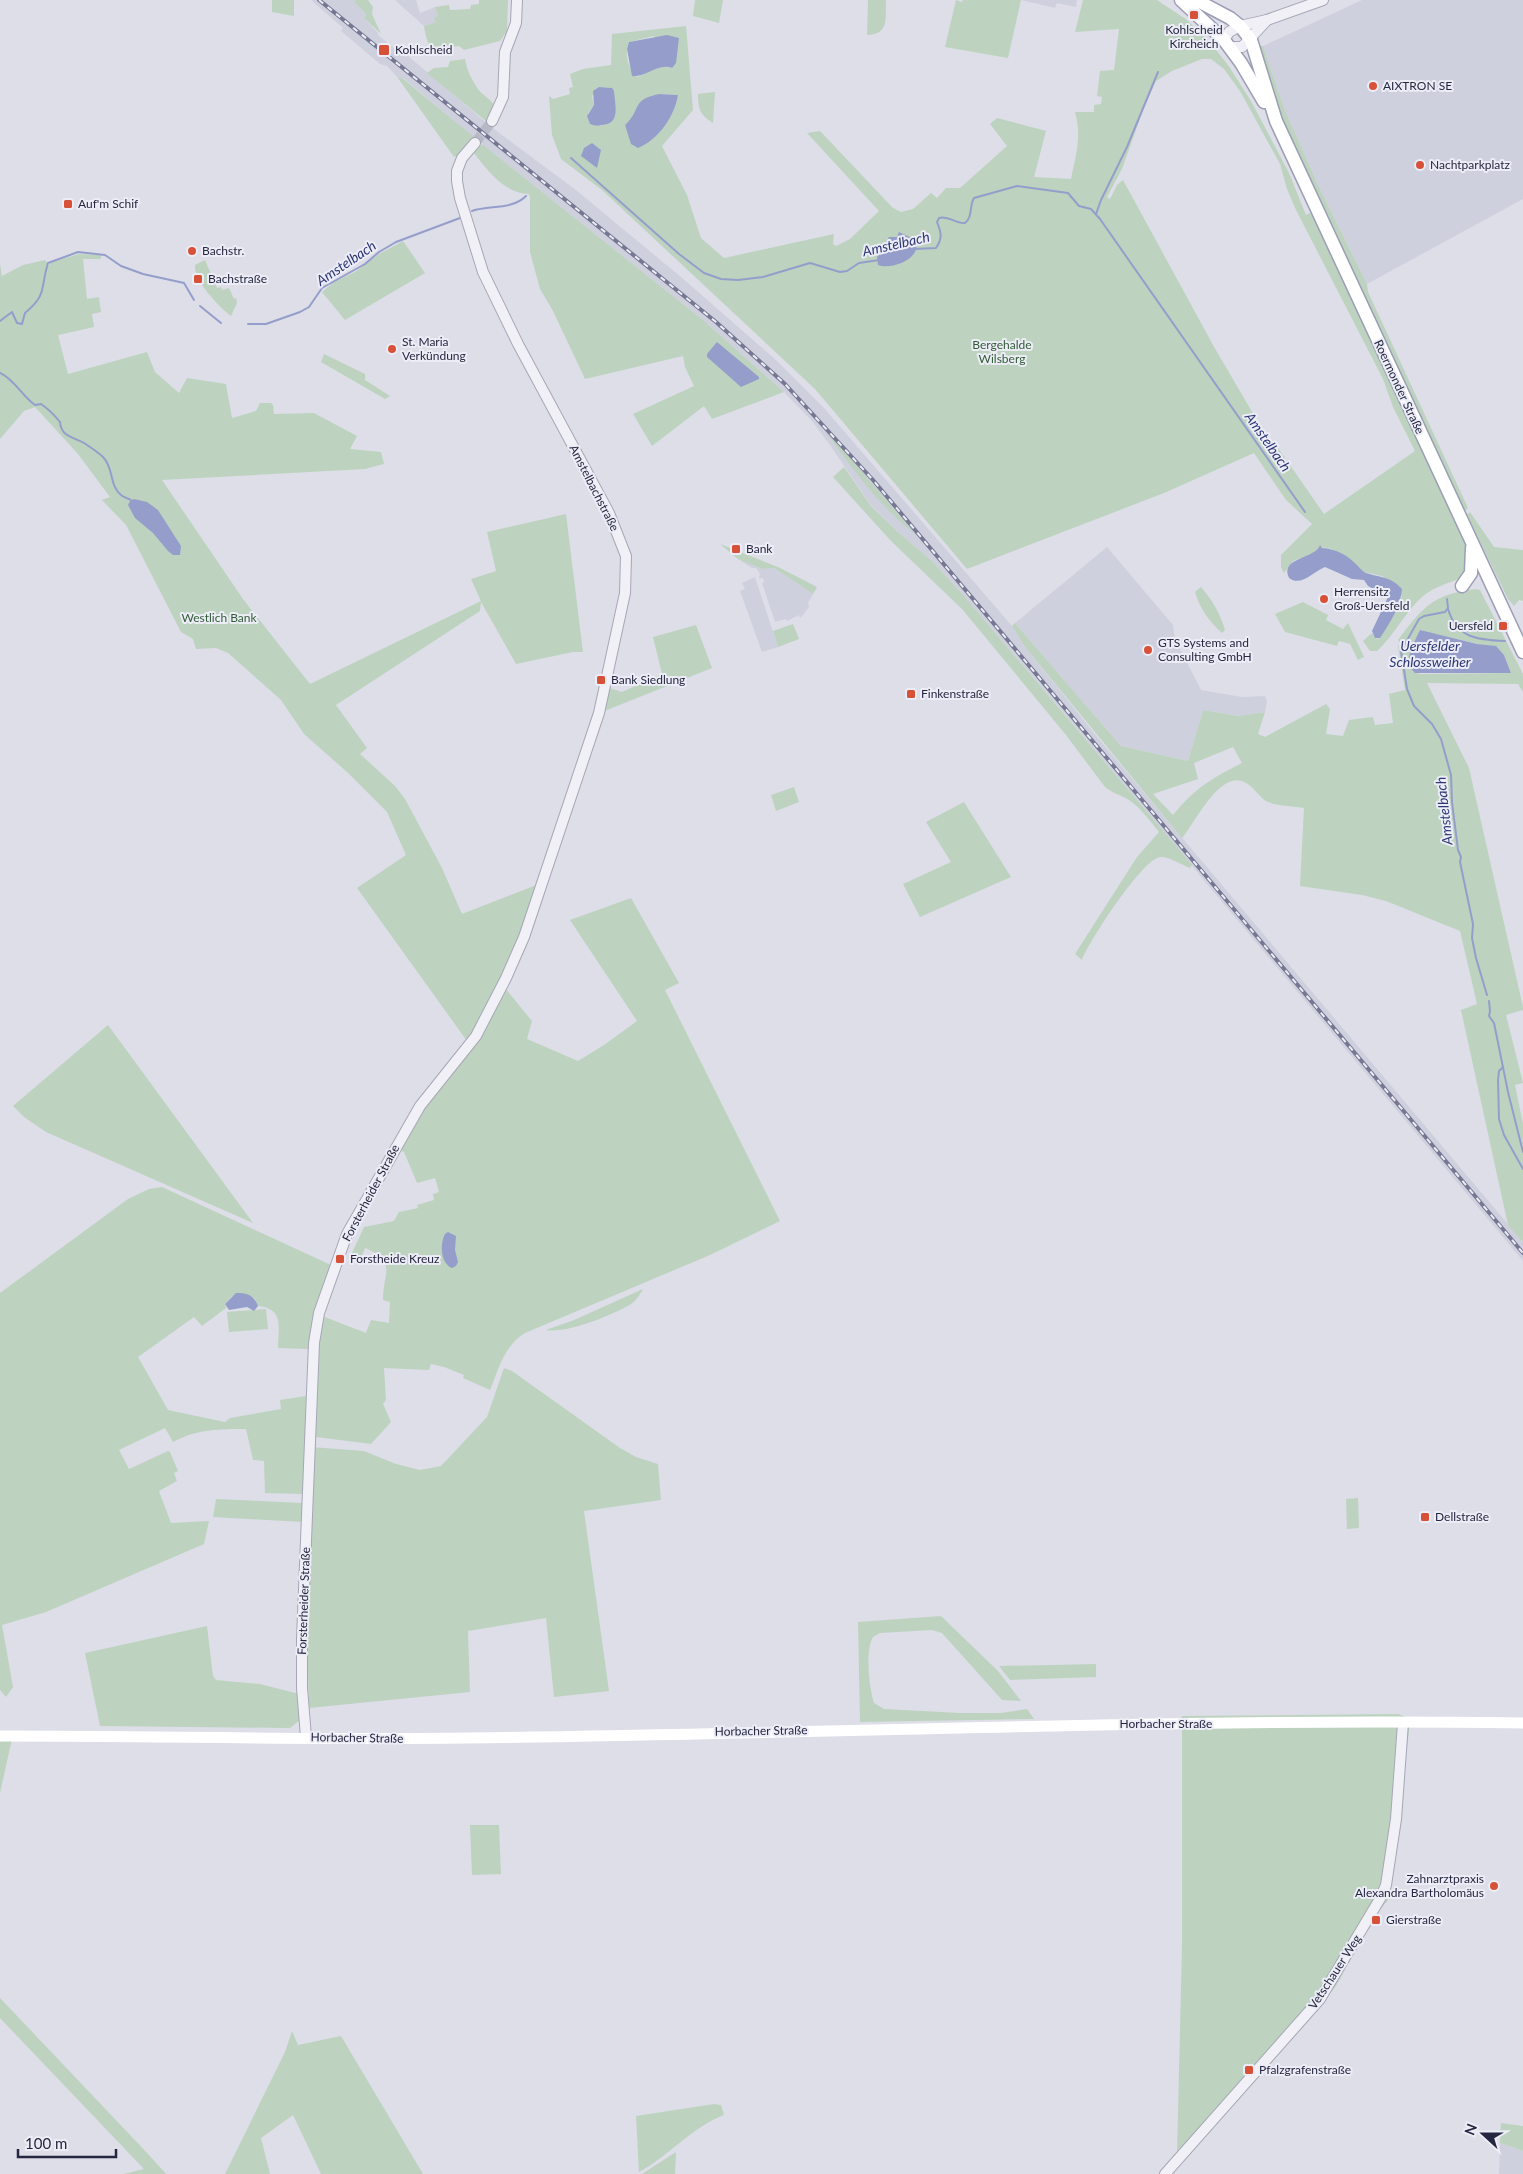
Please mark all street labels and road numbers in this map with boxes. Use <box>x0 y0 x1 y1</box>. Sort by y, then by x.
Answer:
street label: Roermonder Straße <box>1371 337 1428 436</box>
street label: Amstelbachstraße <box>566 442 623 533</box>
street label: Forsterheider Straße <box>339 1142 402 1244</box>
street label: Forsterheider Straße <box>294 1547 313 1655</box>
street label: Horbacher Straße <box>1120 1716 1212 1731</box>
street label: Horbacher Straße <box>714 1722 808 1739</box>
street label: Horbacher Straße <box>310 1729 404 1746</box>
street label: Vetschauer Weg <box>1305 1932 1364 2012</box>

